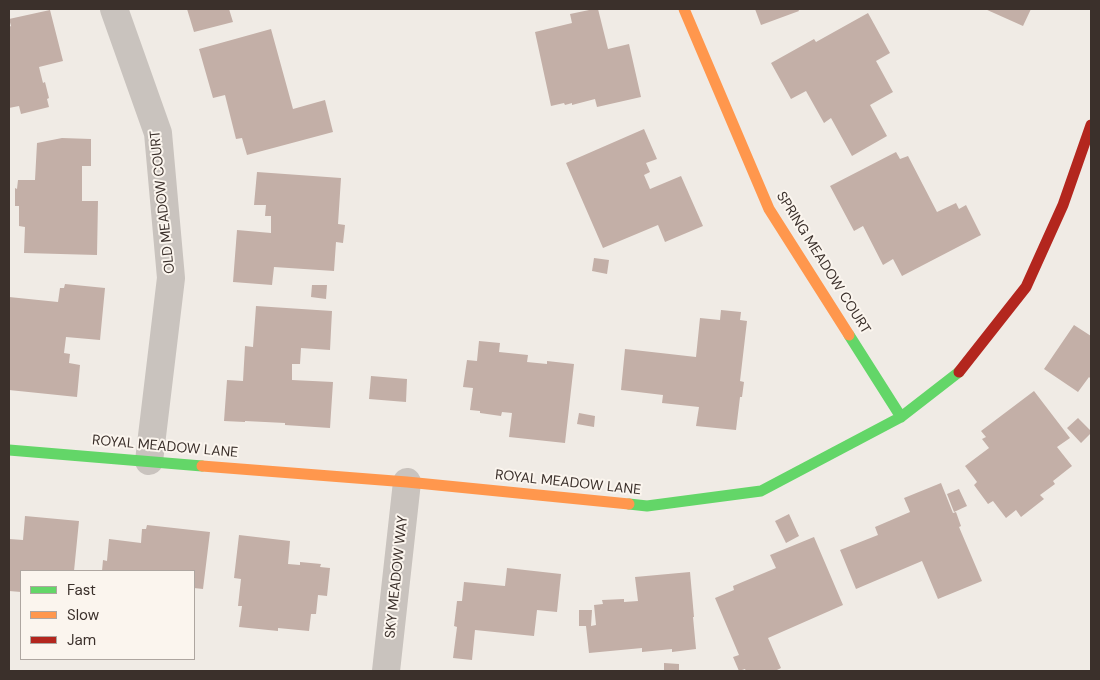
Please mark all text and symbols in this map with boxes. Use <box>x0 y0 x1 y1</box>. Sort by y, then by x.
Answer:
street label: OLD MEADOW COURT <box>147 129 179 275</box>
street label: SPRING MEADOW COURT <box>772 189 874 337</box>
street label: ROYAL MEADOW LANE <box>91 432 239 462</box>
street label: ROYAL MEADOW LANE <box>494 467 642 499</box>
street label: SKY MEADOW WAY <box>382 515 412 639</box>
legend <box>20 570 195 660</box>
text: Fast <box>67 580 96 600</box>
text: Slow <box>67 605 99 625</box>
text: Jam <box>67 630 96 650</box>

